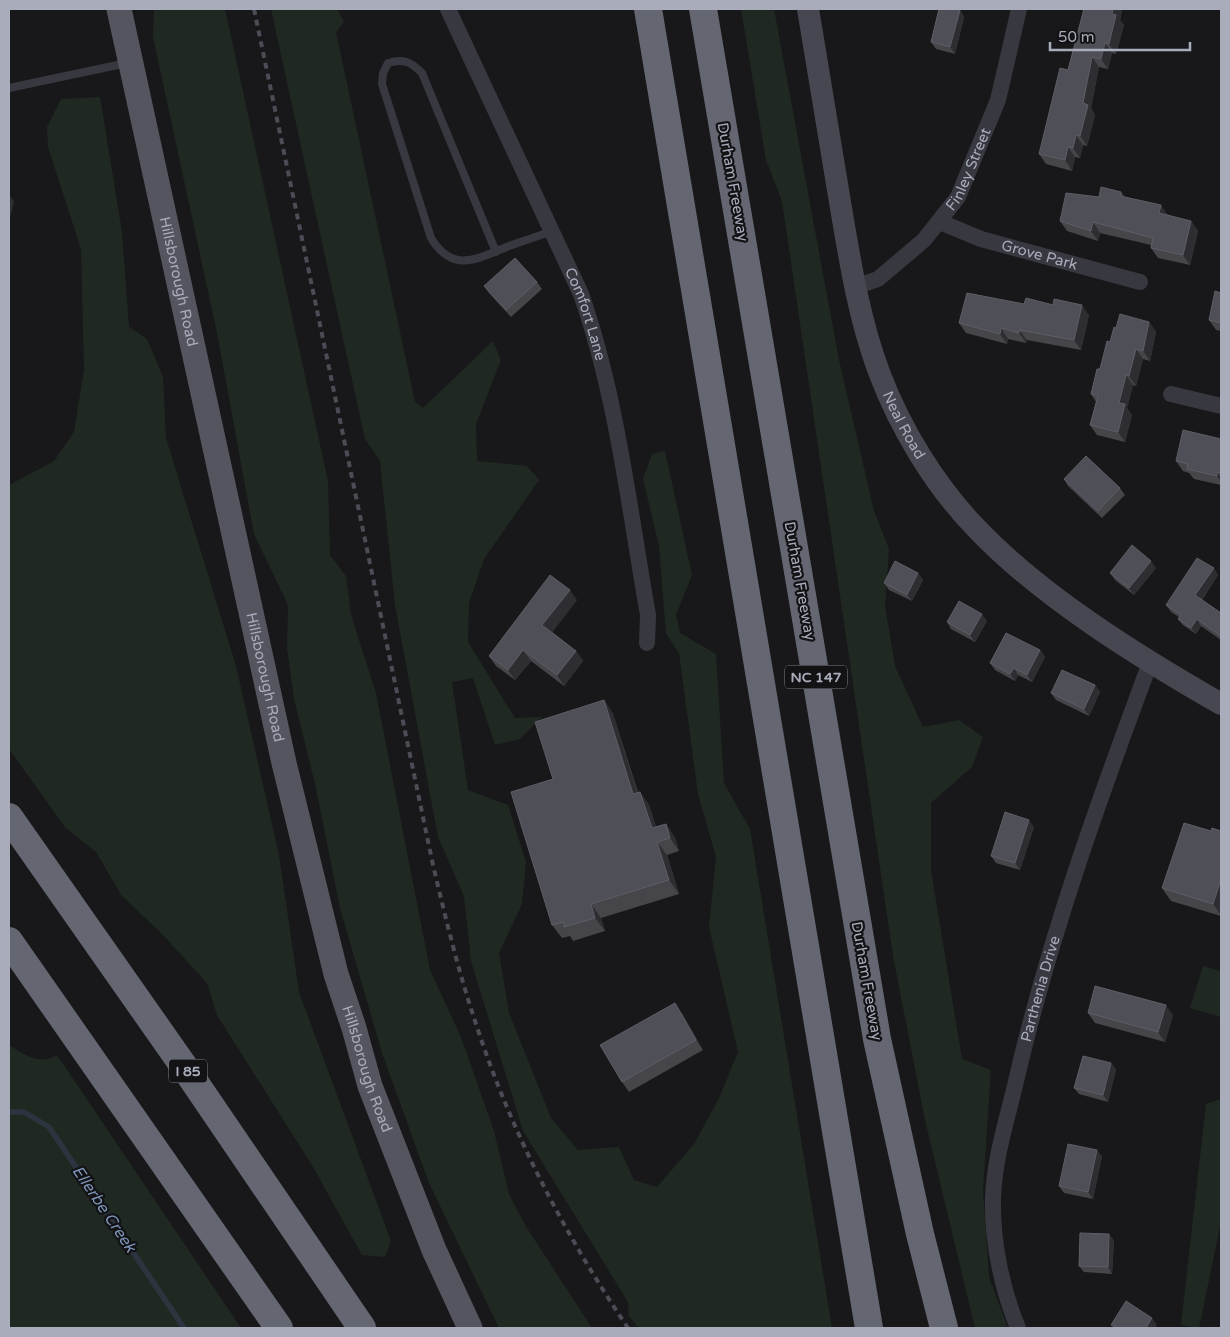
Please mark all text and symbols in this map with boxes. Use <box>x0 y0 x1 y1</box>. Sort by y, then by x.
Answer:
scale bar <box>1050 20 1190 52</box>
text: 50 m <box>1058 28 1095 46</box>
street label: Durham Freeway <box>714 121 752 243</box>
street label: Finley Street <box>942 125 995 214</box>
street label: Hillsborough Road <box>156 215 202 348</box>
street label: Grove Park <box>999 236 1080 274</box>
street label: Comfort Lane <box>561 265 610 363</box>
street label: Neal Road <box>879 388 929 462</box>
street label: Durham Freeway <box>781 520 819 642</box>
street label: Hillsborough Road <box>242 611 288 744</box>
road number: NC 147 <box>785 666 847 689</box>
street label: Durham Freeway <box>848 920 886 1042</box>
street label: Parthenia Drive <box>1017 934 1064 1044</box>
street label: Hillsborough Road <box>338 1003 396 1135</box>
road number: I 85 <box>169 1060 207 1082</box>
water label: Ellerbe Creek <box>68 1162 141 1257</box>

